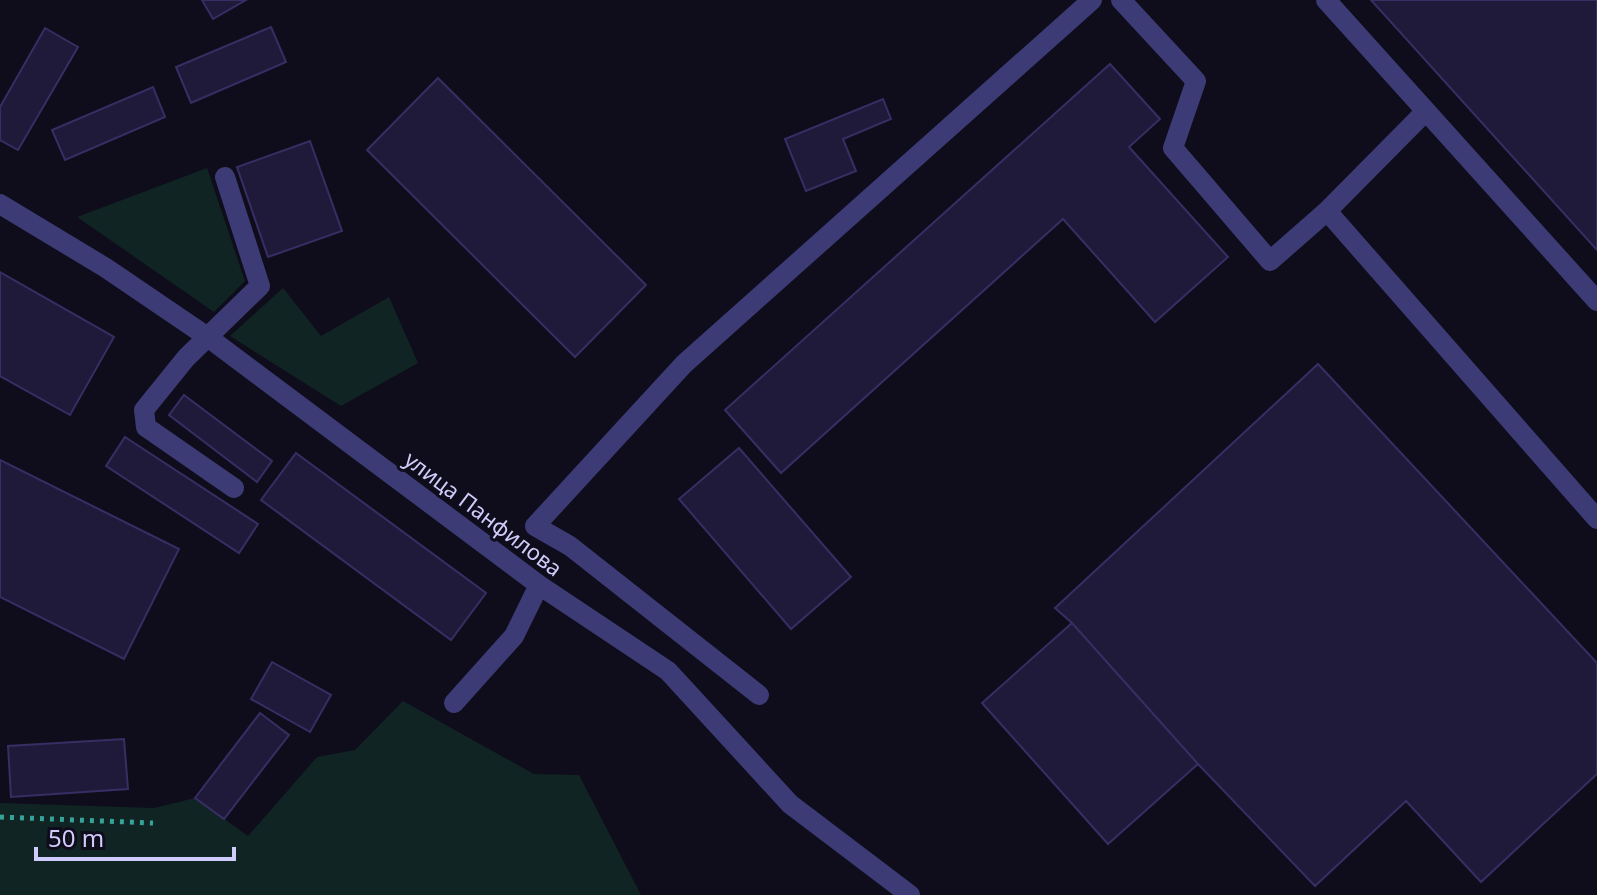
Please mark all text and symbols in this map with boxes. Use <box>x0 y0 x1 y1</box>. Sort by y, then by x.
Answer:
street label: улица Панфилова <box>399 444 569 582</box>
scale bar <box>36 811 234 861</box>
text: 50 m <box>48 821 104 854</box>

